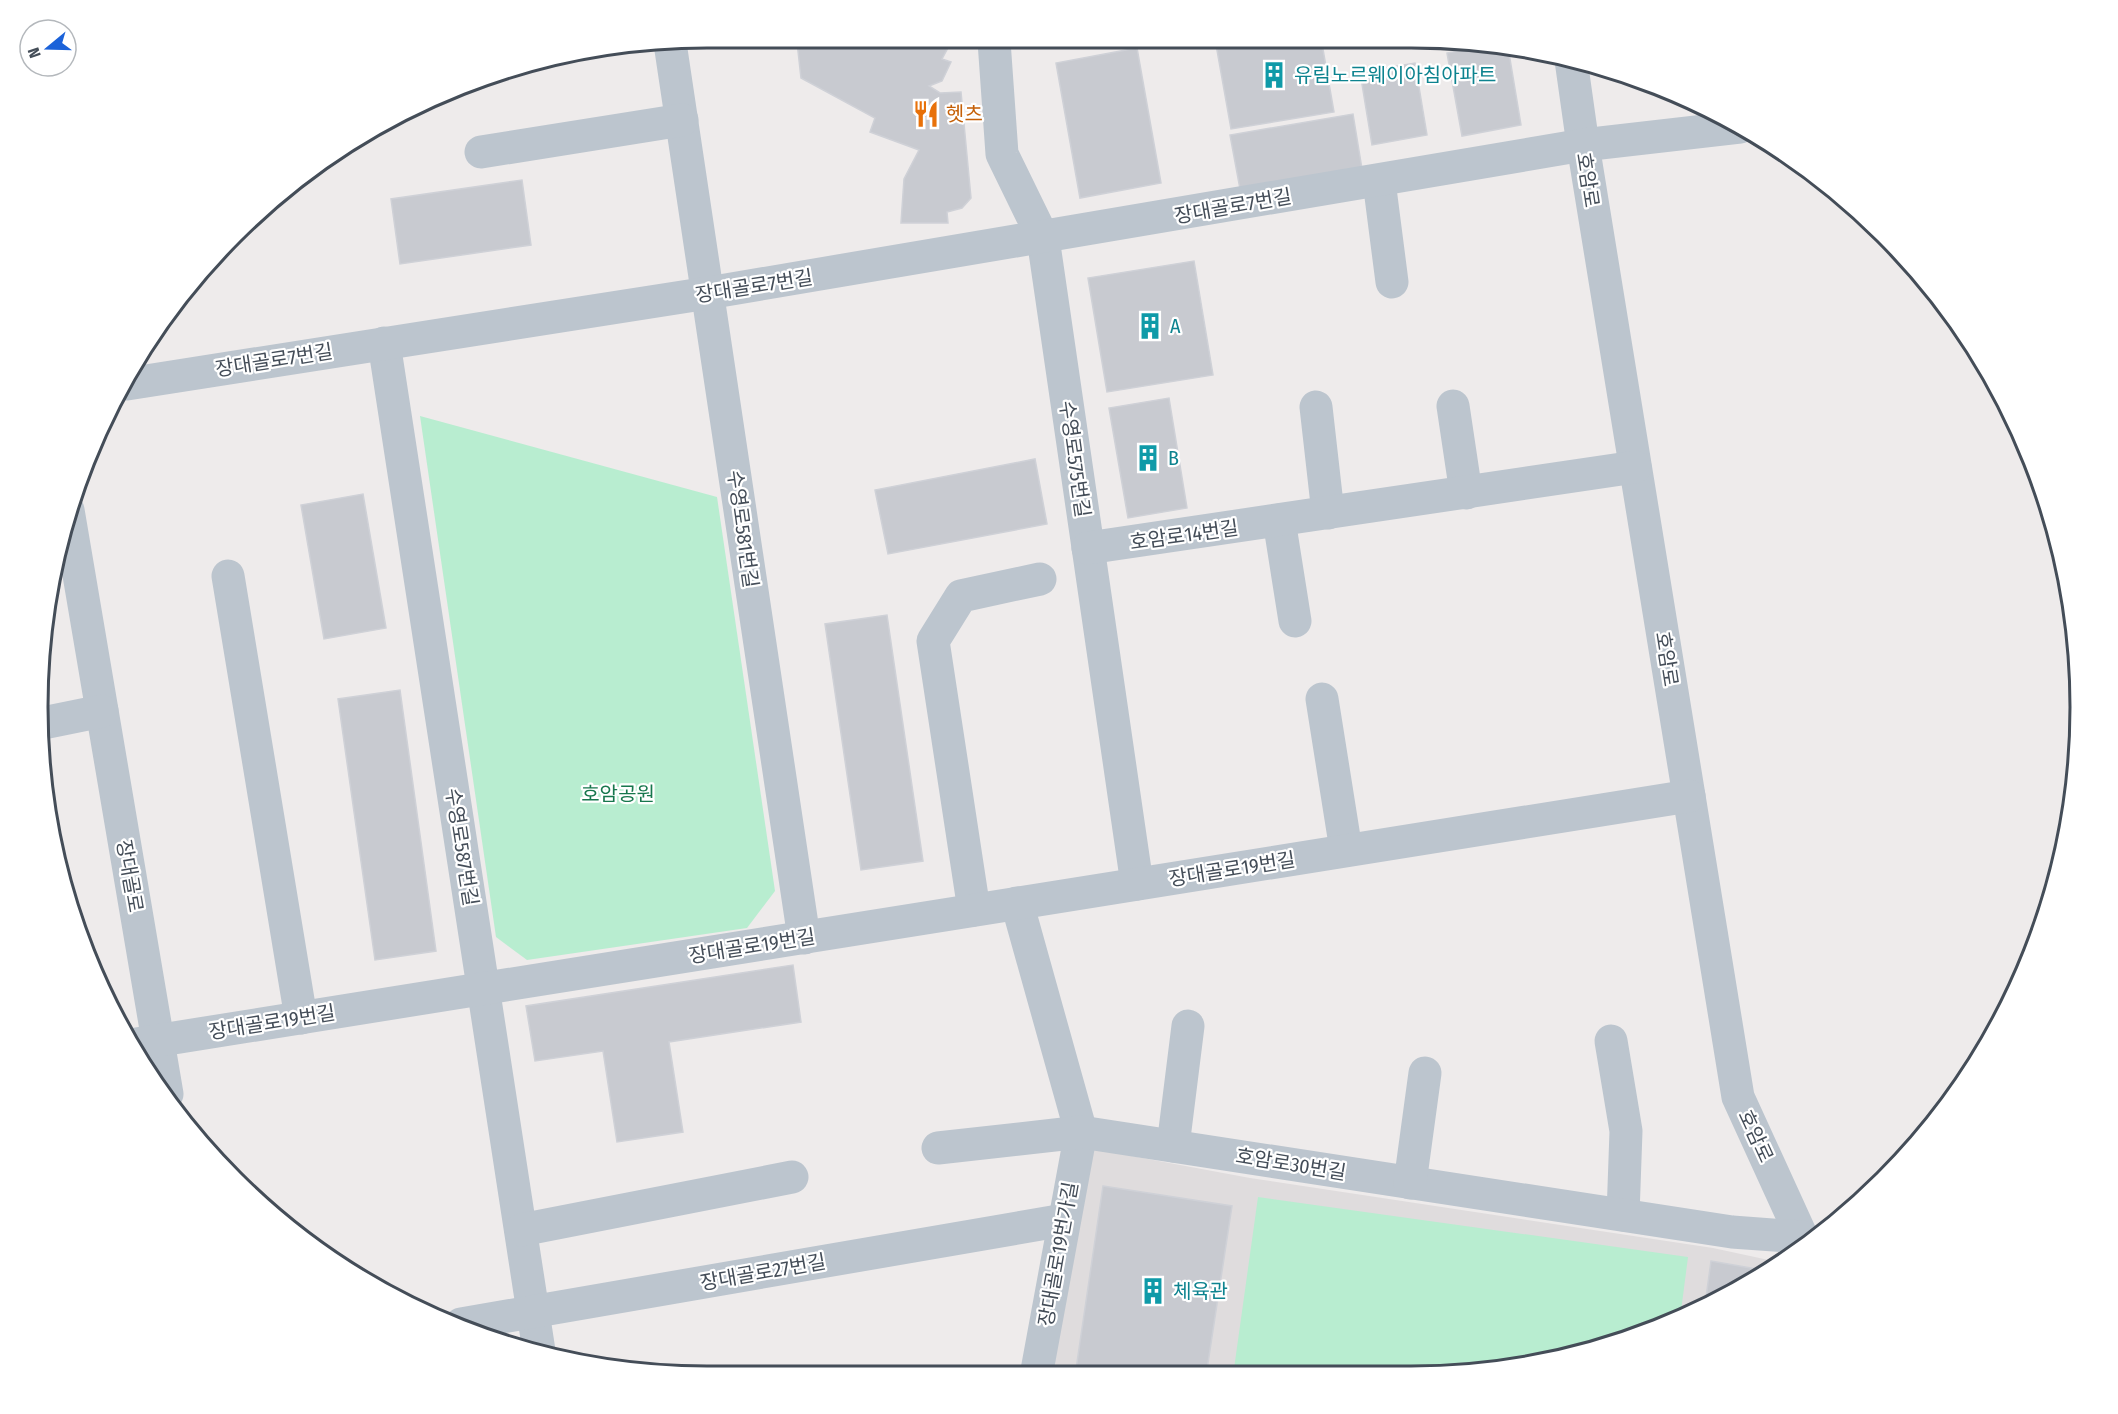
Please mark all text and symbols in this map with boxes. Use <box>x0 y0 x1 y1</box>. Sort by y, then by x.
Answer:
north arrow <box>18 18 78 78</box>
text: N <box>24 45 45 60</box>
building icon: 유림노르웨이아침아파트 <box>1259 60 1289 90</box>
place label: 유림노르웨이아침아파트 <box>1294 63 1496 87</box>
restaurant icon: 헷츠 <box>911 99 941 129</box>
place label: 헷츠 <box>946 102 983 126</box>
street label: 호암로 <box>1572 151 1604 209</box>
street label: 장대골로7번길 <box>1173 184 1293 228</box>
street label: 장대골로7번길 <box>694 265 814 307</box>
building icon: A <box>1135 311 1165 341</box>
place label: A <box>1170 314 1181 338</box>
street label: 장대골로7번길 <box>214 339 334 381</box>
street label: 수영로575번길 <box>1055 399 1095 519</box>
building icon: B <box>1133 443 1163 473</box>
place label: B <box>1168 446 1179 470</box>
street label: 수영로581번길 <box>723 469 763 589</box>
street label: 호암로14번길 <box>1128 515 1240 555</box>
street label: 호암로 <box>1651 630 1683 688</box>
park label: 호암공원 <box>581 782 655 806</box>
street label: 수영로587번길 <box>441 786 483 908</box>
street label: 장대골로 <box>112 838 148 914</box>
street label: 장대골로19번길 <box>1167 847 1297 891</box>
street label: 장대골로19번길 <box>687 924 817 968</box>
street label: 장대골로19번길 <box>207 1000 337 1044</box>
street label: 호암로 <box>1733 1106 1779 1166</box>
street label: 호암로30번길 <box>1234 1143 1348 1185</box>
street label: 장대골로19번가길 <box>1033 1180 1083 1328</box>
street label: 장대골로27번길 <box>698 1249 828 1295</box>
building icon: 체육관 <box>1138 1276 1168 1306</box>
place label: 체육관 <box>1173 1279 1228 1303</box>

